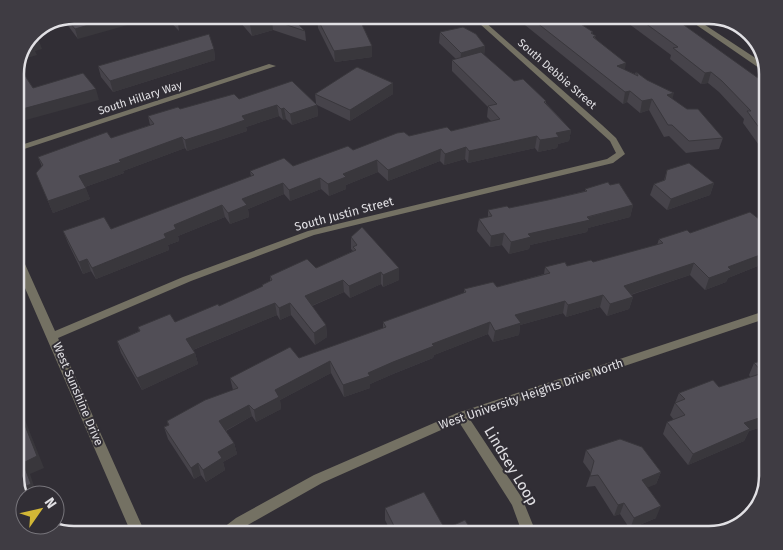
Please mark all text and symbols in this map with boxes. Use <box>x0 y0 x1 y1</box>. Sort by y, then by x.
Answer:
street label: South Debbie Street <box>515 36 599 112</box>
street label: South Hillary Way <box>96 78 184 118</box>
street label: South Justin Street <box>293 194 396 234</box>
street label: West Sunshine Drive <box>50 340 106 448</box>
street label: West University Heights Drive North <box>437 356 625 432</box>
street label: Lindsey Loop <box>480 423 542 509</box>
north arrow <box>15 485 65 535</box>
text: N <box>41 494 60 512</box>

